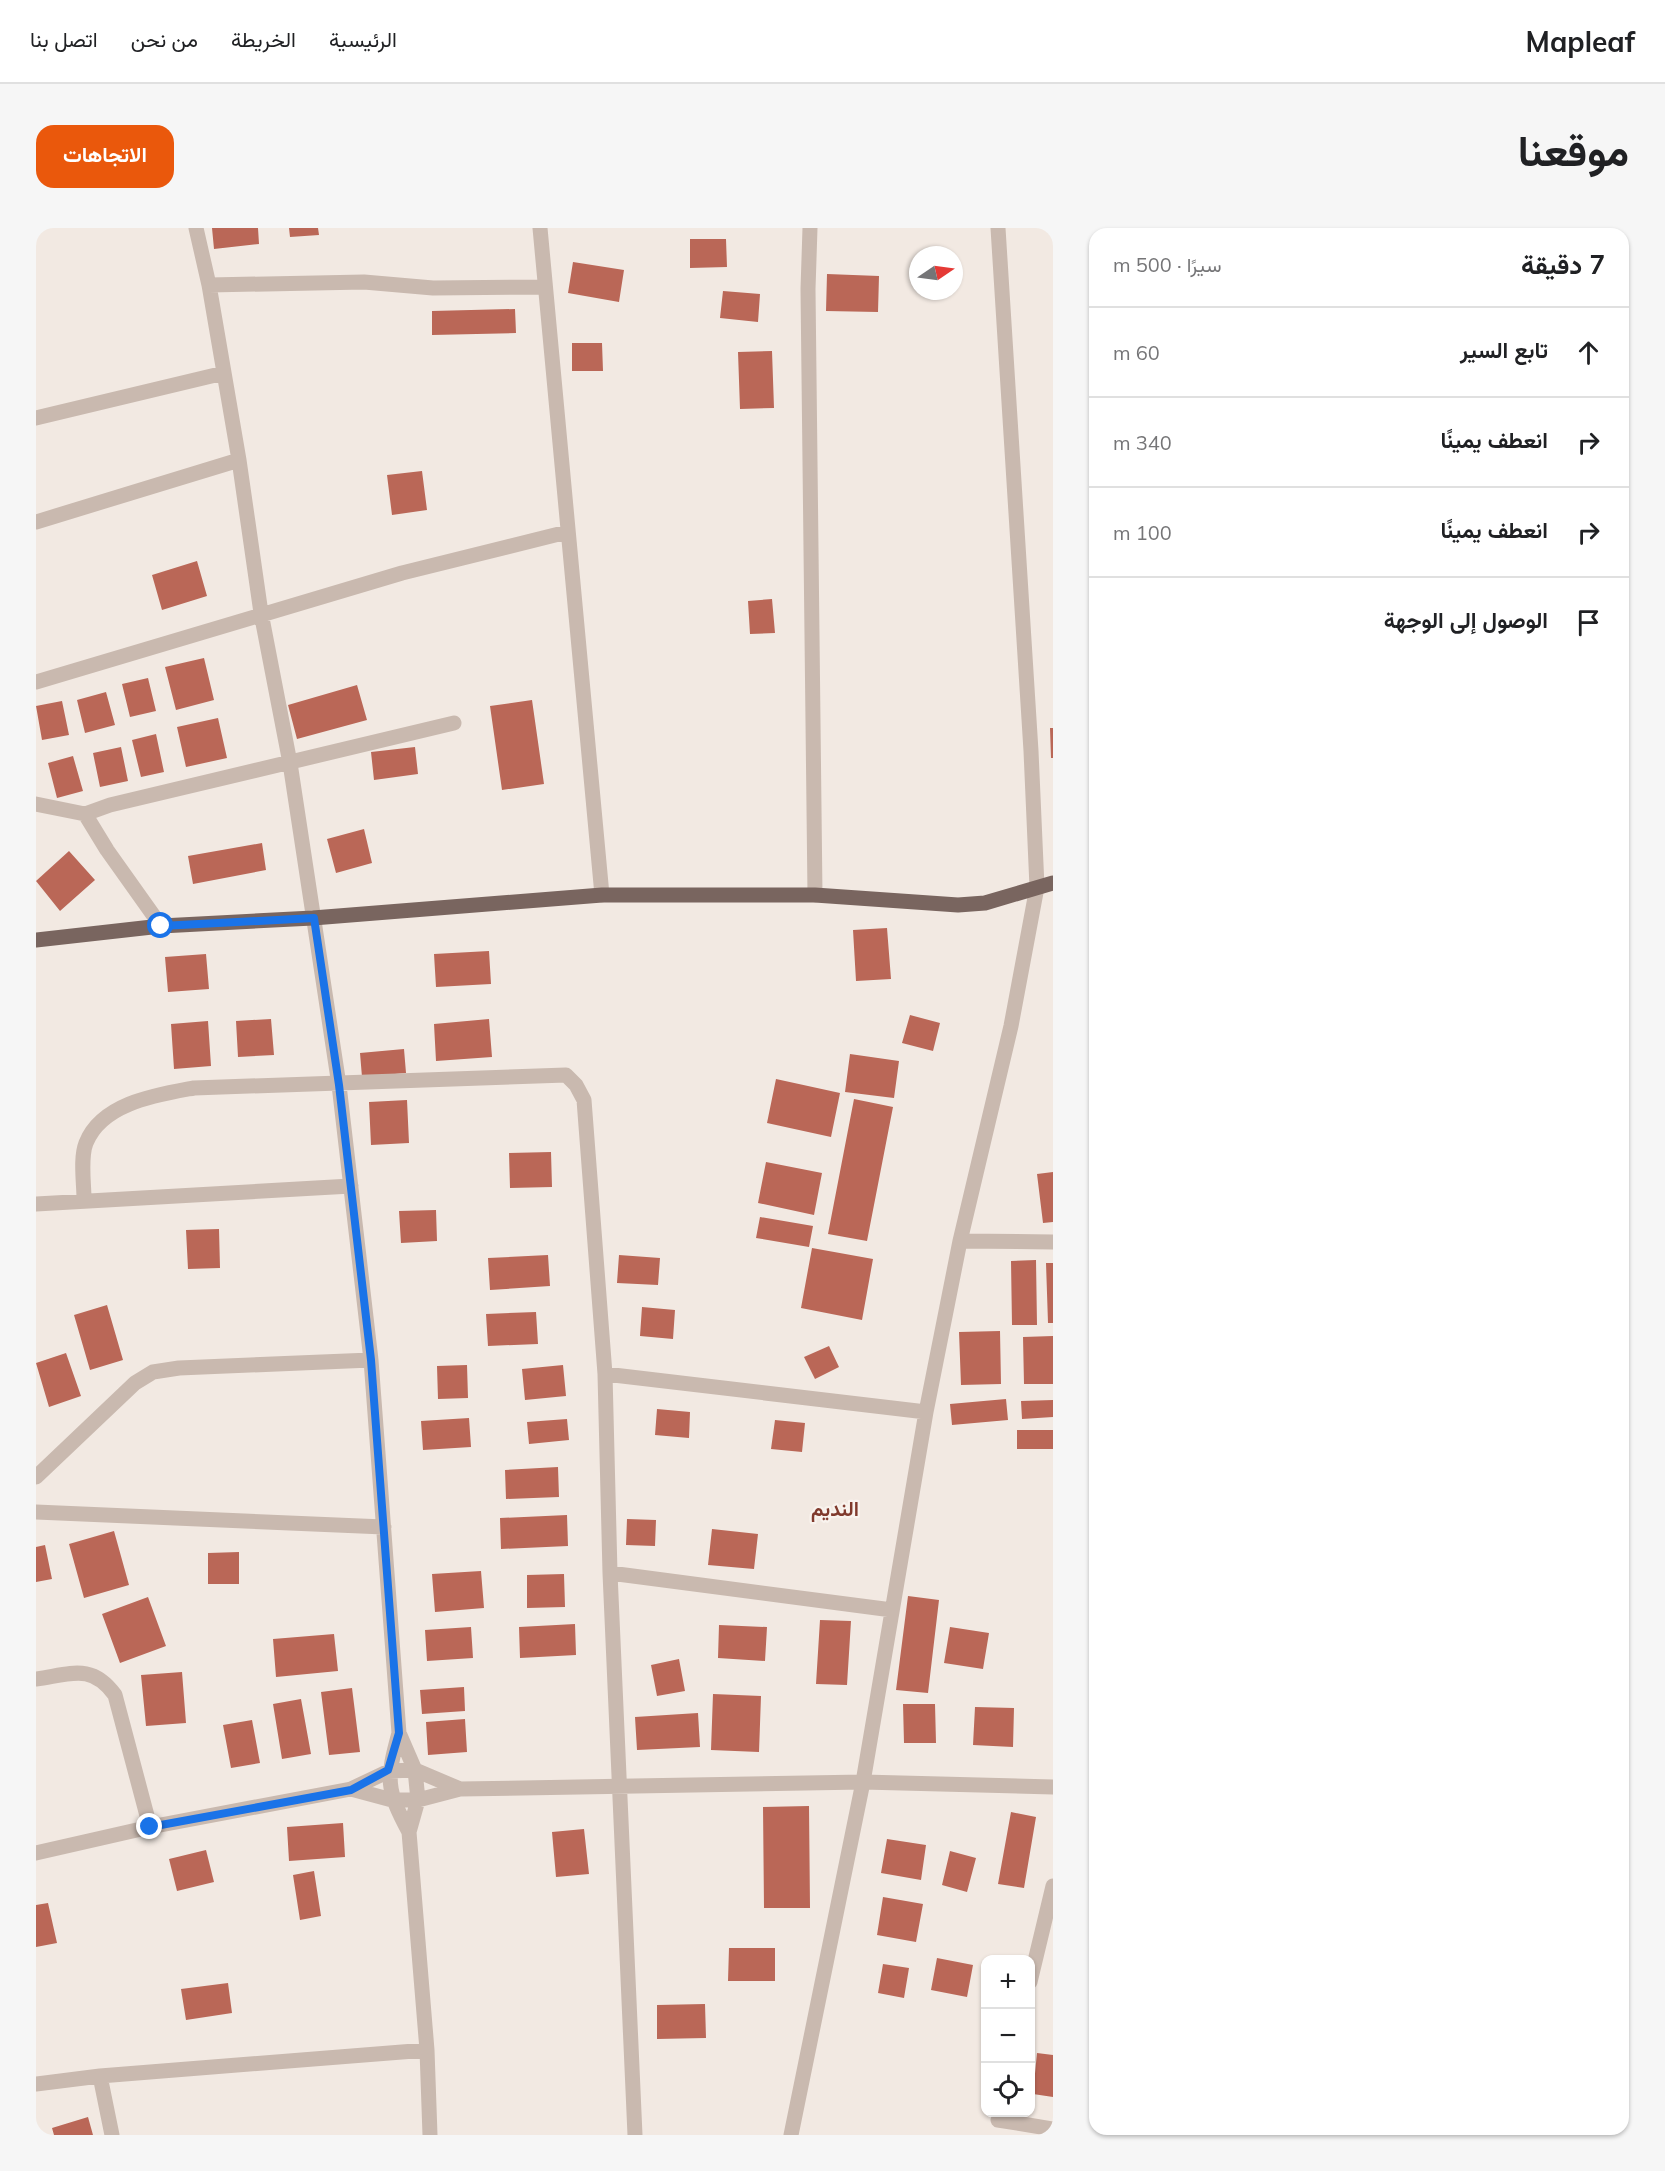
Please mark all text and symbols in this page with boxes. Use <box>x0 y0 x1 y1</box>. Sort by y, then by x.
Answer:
text: Mapleaf <box>1526 24 1635 59</box>
text: اتصل بنا <box>30 26 98 52</box>
text: من نحن <box>131 26 198 52</box>
text: الخريطة <box>231 26 296 52</box>
text: الرئيسية <box>329 26 397 52</box>
text: موقعنا <box>1518 124 1629 177</box>
button: الاتجاهات <box>36 125 174 188</box>
north arrow <box>909 246 963 300</box>
text: 7 دقيقة <box>1521 248 1605 281</box>
text: سيرًا · 500 m <box>1113 252 1222 277</box>
text: تابع السير <box>1460 336 1548 364</box>
icon: ahead <box>1572 336 1605 369</box>
text: 60 m <box>1113 340 1160 365</box>
text: انعطف يمينًا <box>1441 426 1548 454</box>
icon: right <box>1572 426 1605 459</box>
text: 340 m <box>1113 430 1172 455</box>
text: انعطف يمينًا <box>1441 516 1548 544</box>
icon: right <box>1572 516 1605 549</box>
text: 100 m <box>1113 520 1172 545</box>
text: الوصول إلى الوجهة <box>1384 606 1548 634</box>
icon: arrive <box>1572 606 1605 639</box>
route start <box>147 912 173 938</box>
district label: النديم <box>811 1496 859 1522</box>
route end <box>136 1813 162 1839</box>
map controls <box>981 1955 1035 2117</box>
button: + <box>981 1955 1035 2009</box>
button: − <box>981 2009 1035 2063</box>
button: locate <box>981 2063 1035 2117</box>

